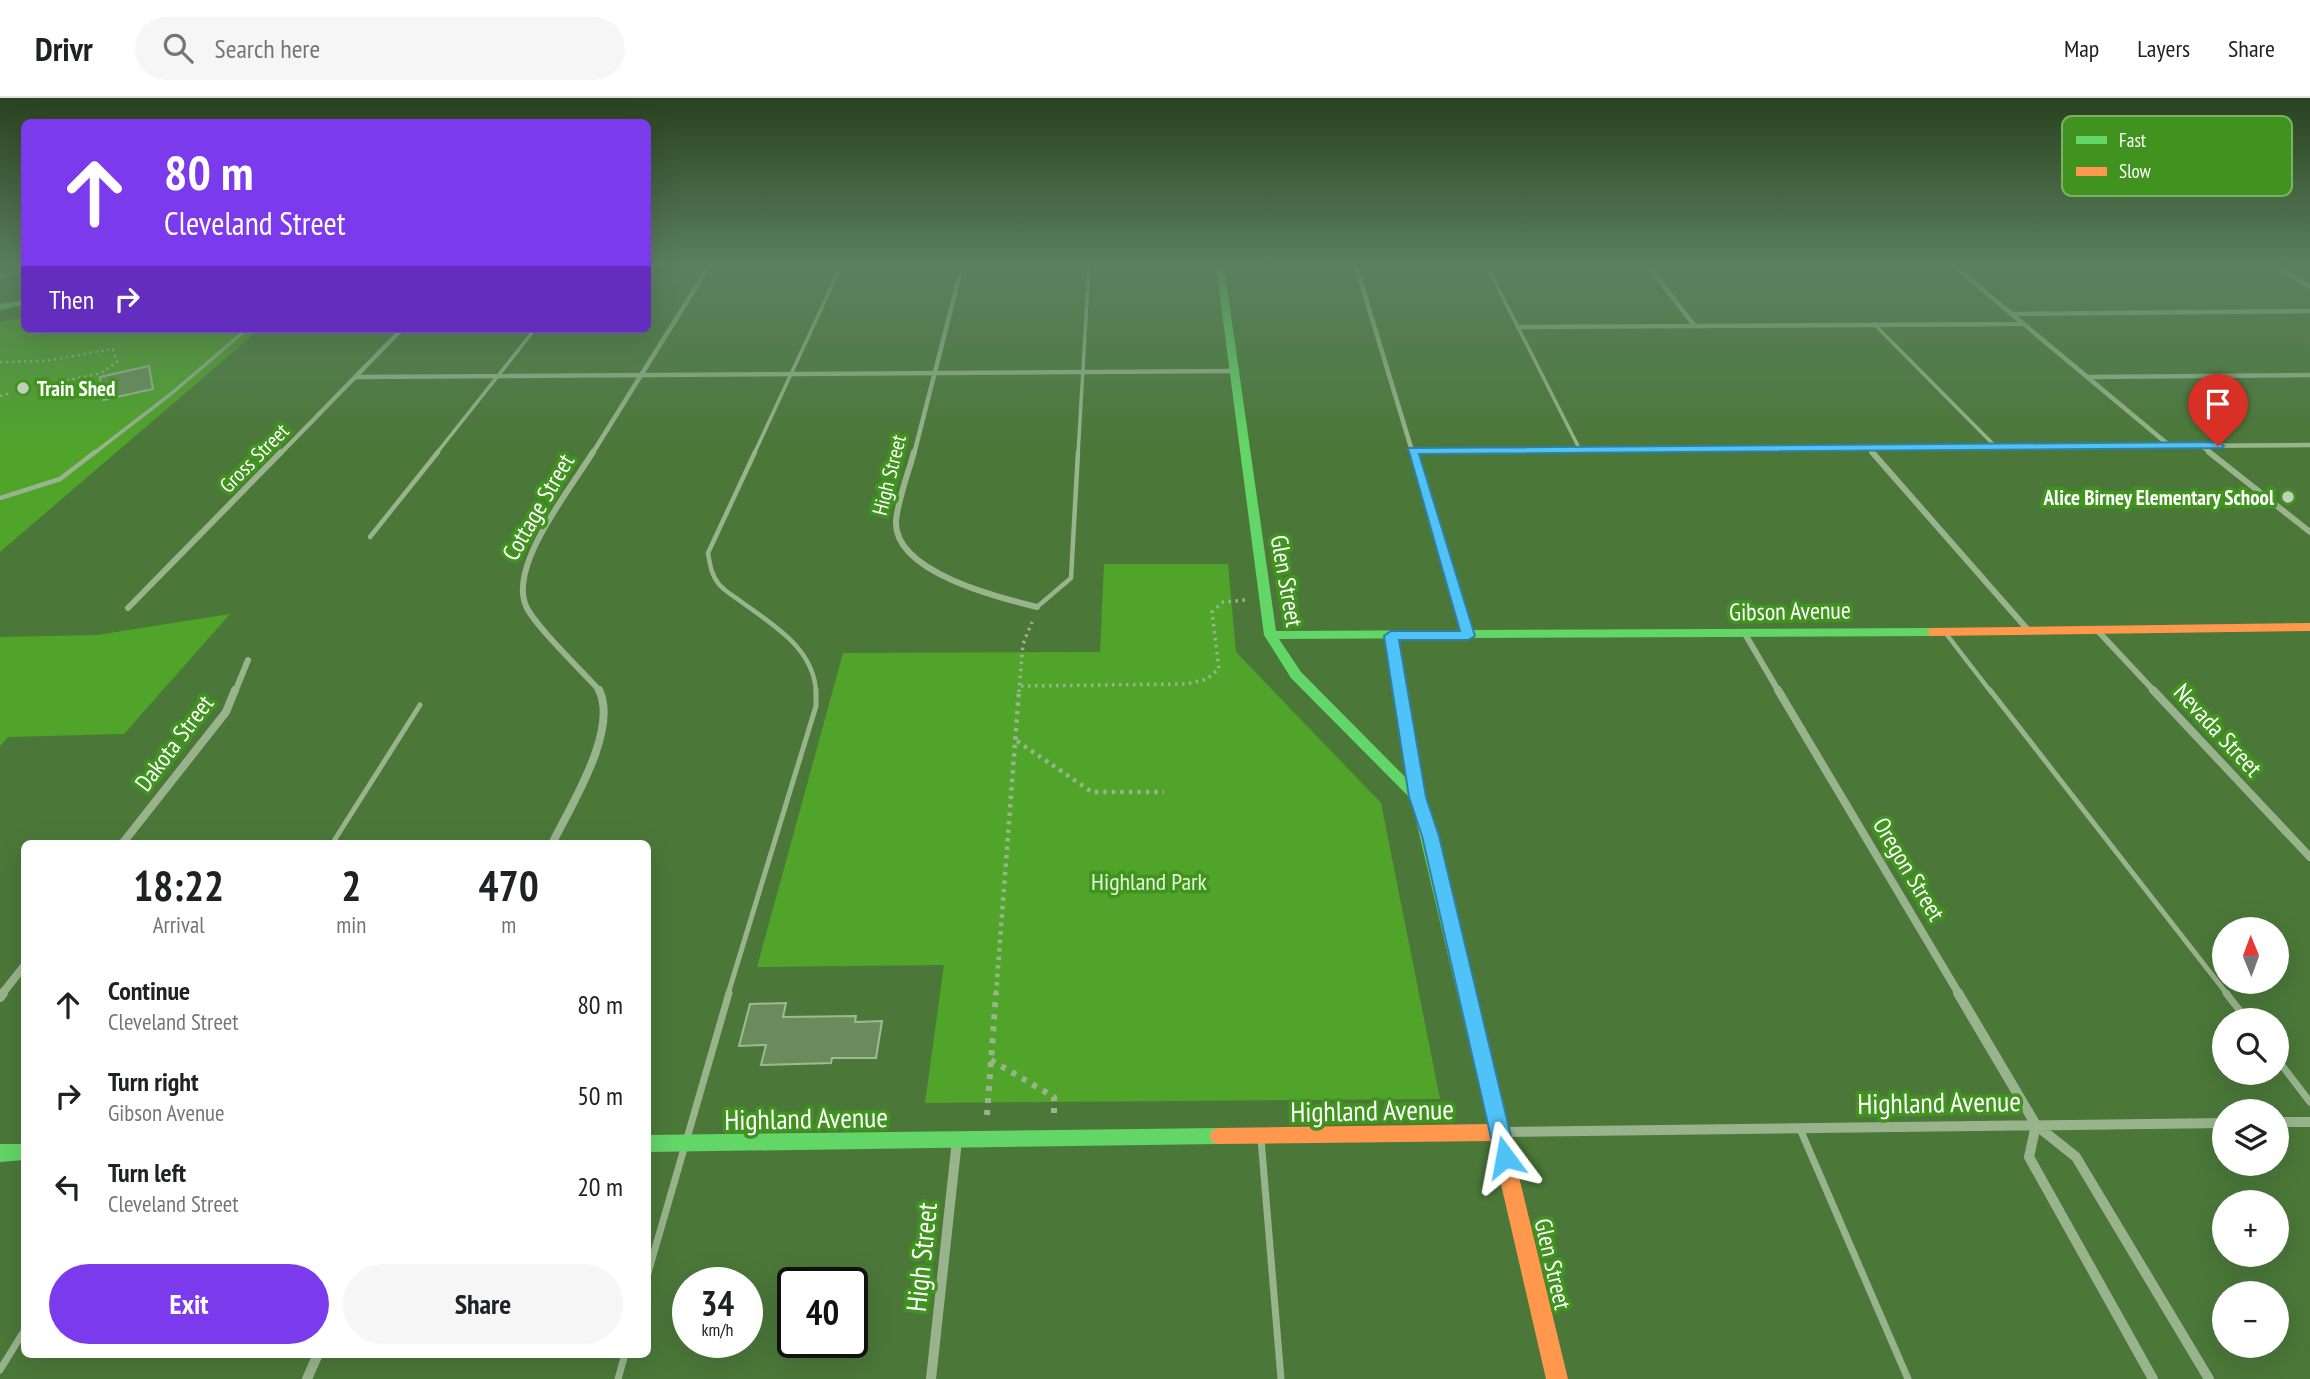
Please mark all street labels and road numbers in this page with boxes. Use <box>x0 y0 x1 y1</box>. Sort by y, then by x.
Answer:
street label: Gross Street <box>214 417 295 498</box>
street label: High Street <box>866 432 912 518</box>
street label: Cottage Street <box>495 448 581 566</box>
street label: Glen Street <box>1264 533 1310 630</box>
street label: Gibson Avenue <box>1729 594 1851 628</box>
street label: Nevada Street <box>2167 677 2269 783</box>
street label: Dakota Street <box>128 688 221 797</box>
street label: Oregon Street <box>1866 812 1952 927</box>
street label: Highland Avenue <box>1857 1082 2021 1122</box>
street label: Highland Avenue <box>1290 1090 1454 1130</box>
street label: Highland Avenue <box>724 1098 888 1138</box>
street label: High Street <box>897 1200 945 1313</box>
street label: Glen Street <box>1527 1215 1579 1313</box>

